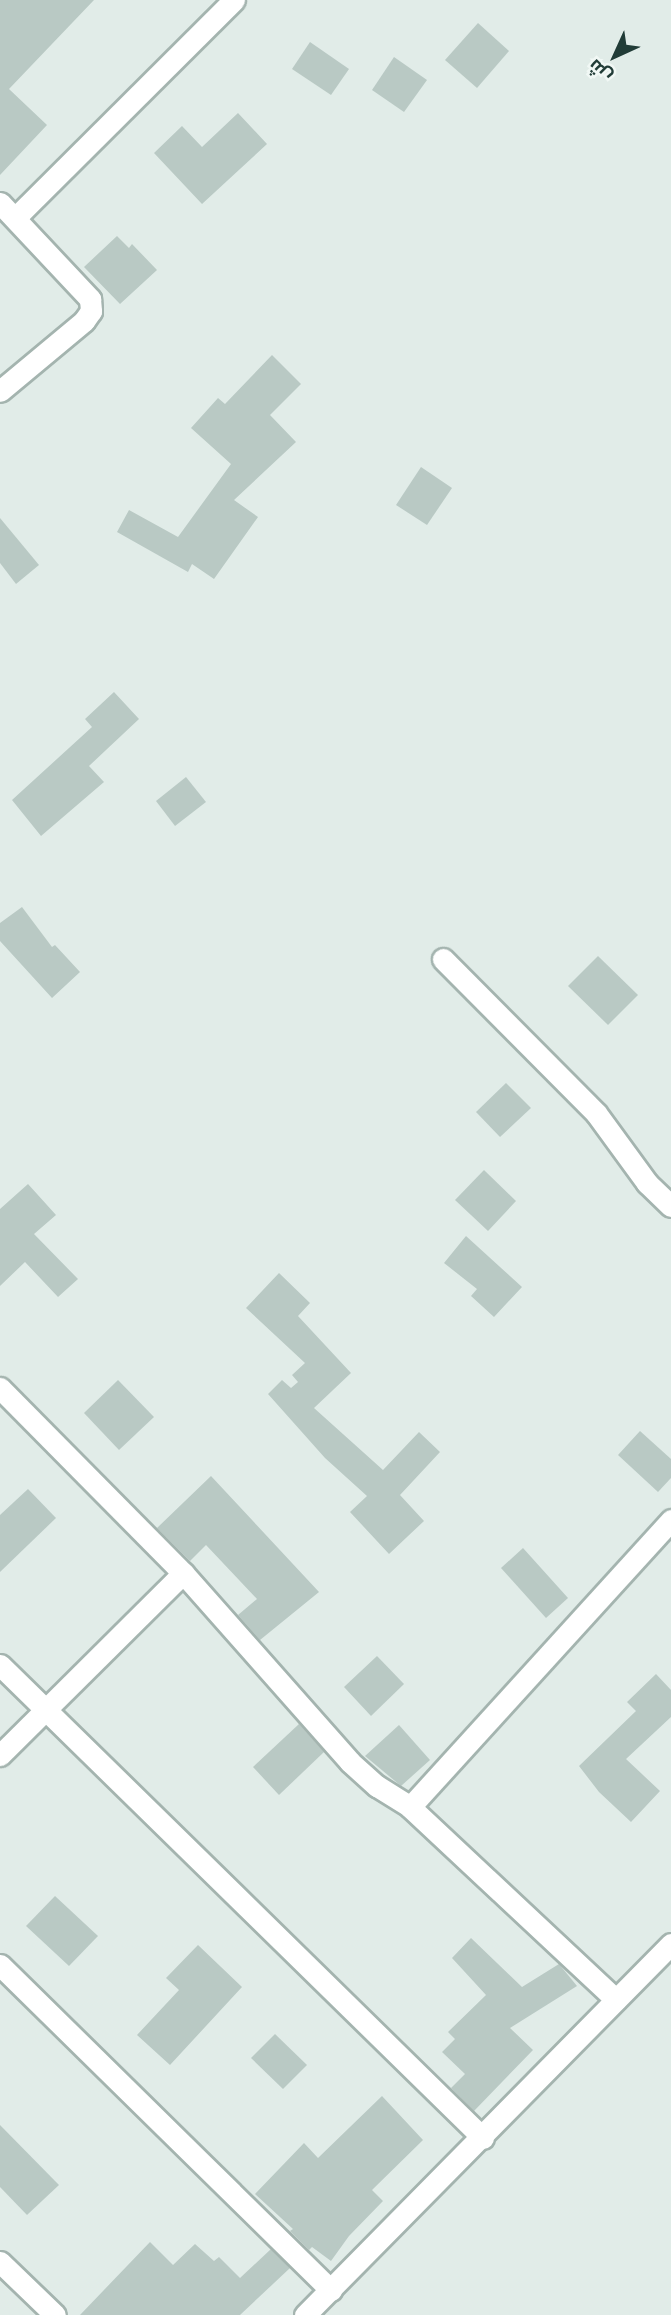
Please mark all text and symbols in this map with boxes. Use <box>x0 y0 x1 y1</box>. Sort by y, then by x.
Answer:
north arrow <box>580 21 650 91</box>
text: ش <box>582 54 617 89</box>

